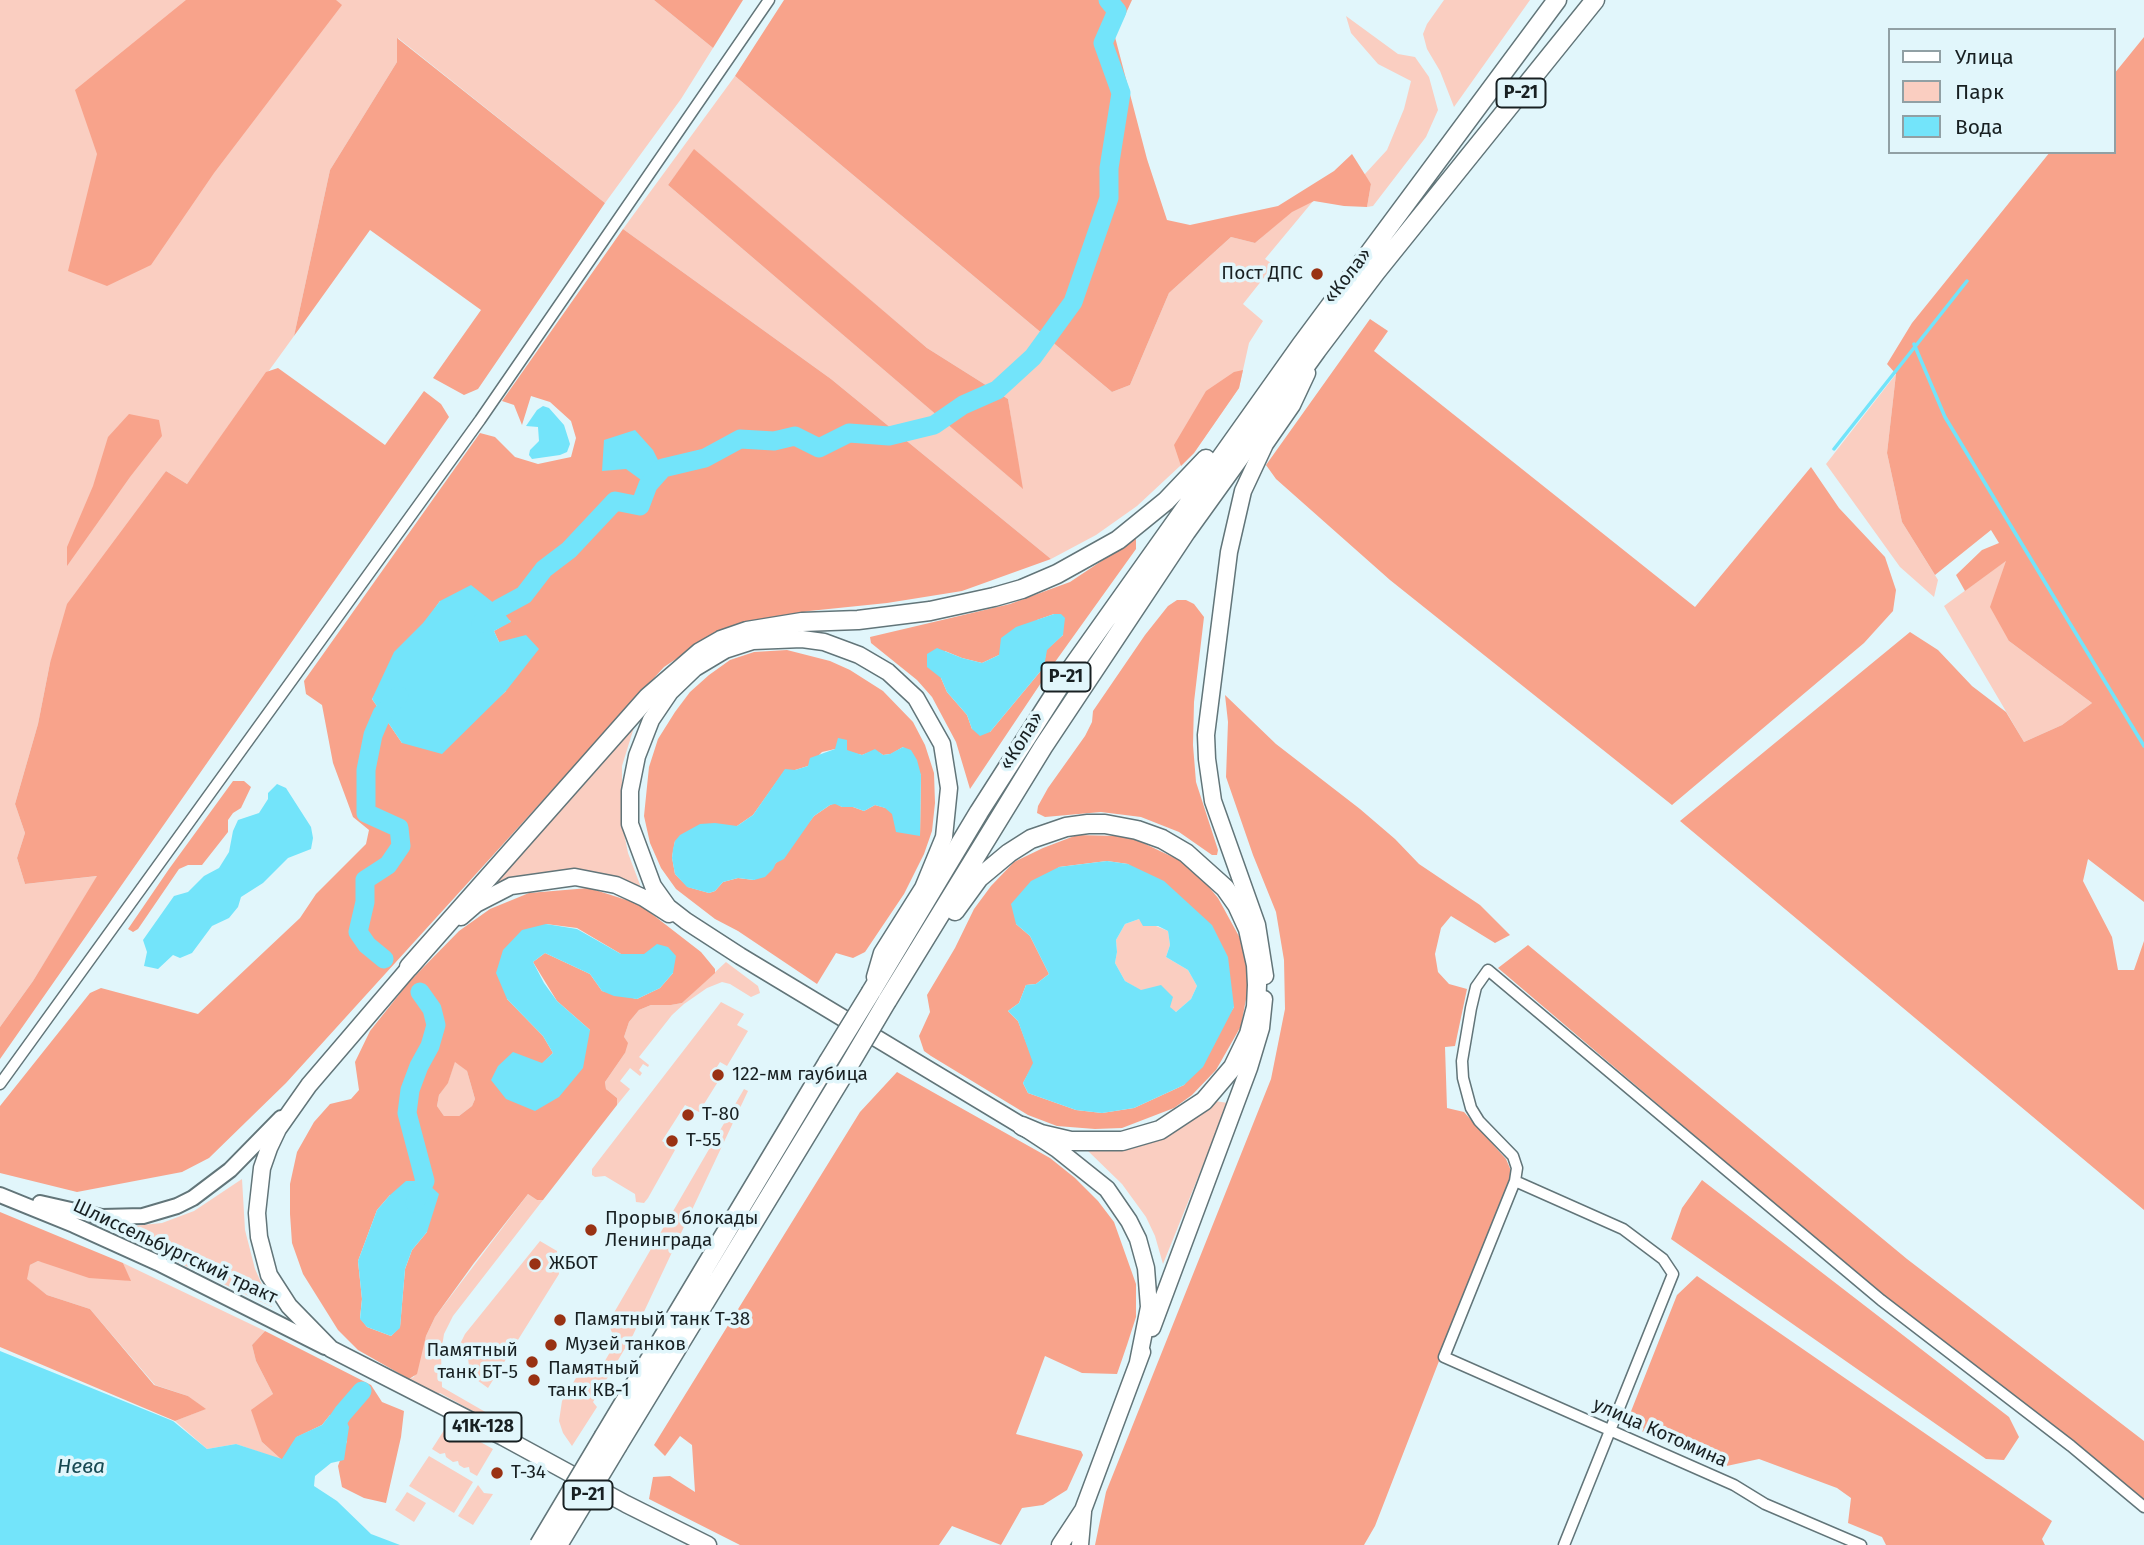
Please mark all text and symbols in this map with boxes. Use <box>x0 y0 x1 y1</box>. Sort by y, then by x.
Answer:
legend <box>1888 28 2116 154</box>
text: Улица <box>1955 44 2014 70</box>
road number: Р-21 <box>1496 78 1546 108</box>
text: Парк <box>1955 79 2004 105</box>
text: Вода <box>1955 114 2003 140</box>
street label: «Кола» <box>1319 243 1377 309</box>
place label: Пост ДПС <box>1221 263 1303 285</box>
marker: Пост ДПС <box>1309 266 1325 282</box>
road number: Р-21 <box>1042 662 1090 692</box>
street label: «Кола» <box>995 707 1049 775</box>
place label: 122-мм гаубица <box>732 1064 868 1086</box>
marker: 122-мм гаубица <box>710 1067 726 1083</box>
place label: Т-80 <box>702 1104 740 1126</box>
marker: Т-80 <box>680 1107 696 1123</box>
place label: Т-55 <box>686 1130 721 1152</box>
marker: Т-55 <box>664 1133 680 1149</box>
street label: Шлиссельбургский тракт <box>69 1195 281 1309</box>
place label: Прорыв блокады Ленинграда <box>605 1208 759 1252</box>
marker: Прорыв блокады Ленинграда <box>583 1222 599 1238</box>
place label: ЖБОТ <box>549 1253 598 1275</box>
marker: ЖБОТ <box>527 1256 543 1272</box>
place label: Памятный танк Т-38 <box>574 1309 750 1331</box>
marker: Памятный танк Т-38 <box>552 1312 568 1328</box>
place label: Музей танков <box>565 1334 686 1356</box>
marker: Музей танков <box>543 1337 559 1353</box>
place label: Памятный танк БТ-5 <box>426 1340 518 1384</box>
marker: Памятный танк БТ-5 <box>524 1354 540 1370</box>
place label: Памятный танк КВ-1 <box>548 1358 640 1402</box>
marker: Памятный танк КВ-1 <box>526 1372 542 1388</box>
street label: улица Котомина <box>1589 1393 1731 1473</box>
road number: 41К-128 <box>444 1412 522 1442</box>
water label: Нева <box>57 1454 105 1480</box>
place label: Т-34 <box>511 1462 546 1484</box>
marker: Т-34 <box>489 1465 505 1481</box>
road number: Р-21 <box>564 1480 612 1510</box>

